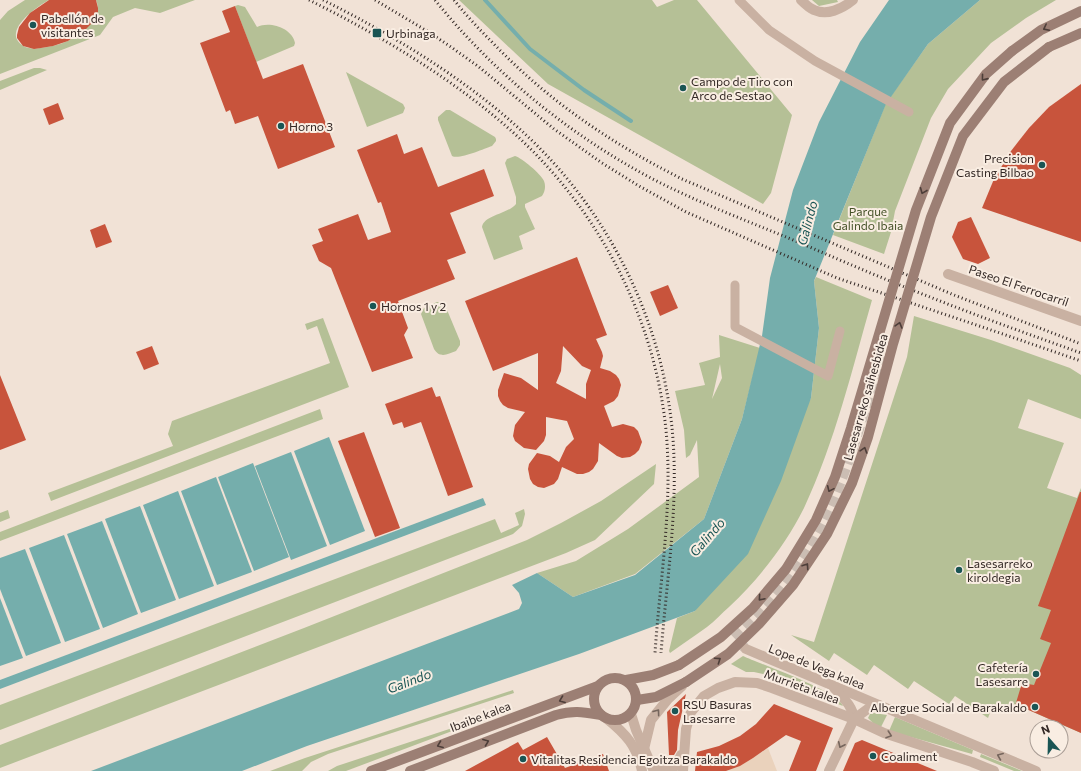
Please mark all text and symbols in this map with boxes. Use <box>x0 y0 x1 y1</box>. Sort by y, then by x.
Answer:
place label: Pabellón de visitantes <box>41 11 104 39</box>
marker: Pabellón de visitantes <box>28 20 38 30</box>
one-way arrow <box>1043 23 1050 31</box>
place label: Urbinaga <box>386 26 436 40</box>
marker: Urbinaga <box>371 27 383 39</box>
one-way arrow <box>982 73 989 80</box>
place label: Campo de Tiro con Arco de Sestao <box>691 74 793 102</box>
marker: Campo de Tiro con Arco de Sestao <box>678 83 688 93</box>
place label: Horno 3 <box>289 119 333 133</box>
marker: Horno 3 <box>276 121 286 131</box>
place label: Precision Casting Bilbao <box>956 151 1034 179</box>
marker: Precision Casting Bilbao <box>1037 160 1047 170</box>
one-way arrow <box>920 187 928 195</box>
water label: Galindo <box>793 199 821 247</box>
park label: Parque Galindo Ibaia <box>833 204 903 232</box>
street label: Paseo El Ferrocarril <box>967 261 1071 309</box>
place label: Hornos 1 y 2 <box>381 299 447 313</box>
marker: Hornos 1 y 2 <box>368 301 378 311</box>
one-way arrow <box>894 321 903 328</box>
street label: Lasesarreko saihesbidea <box>840 332 890 462</box>
one-way arrow <box>859 446 867 453</box>
one-way arrow <box>826 485 834 492</box>
water label: Galindo <box>686 514 728 559</box>
place label: Lasesarreko kiroldegia <box>967 556 1033 584</box>
one-way arrow <box>801 563 808 570</box>
marker: Lasesarreko kiroldegia <box>954 565 964 575</box>
one-way arrow <box>759 594 766 601</box>
street label: Lope de Vega kalea <box>767 640 867 692</box>
one-way arrow <box>714 657 721 665</box>
place label: Cafetería Lasesarre <box>976 660 1028 688</box>
water label: Galindo <box>385 665 433 697</box>
street label: Murrieta kalea <box>762 666 842 706</box>
marker: Cafetería Lasesarre <box>1031 669 1041 679</box>
one-way arrow <box>558 695 565 703</box>
place label: RSU Basuras Lasesarre <box>683 697 752 725</box>
street label: Ibaibe kalea <box>448 698 512 734</box>
place label: Albergue Social de Barakaldo <box>870 700 1027 714</box>
marker: Albergue Social de Barakaldo <box>1030 702 1040 712</box>
marker: RSU Basuras Lasesarre <box>670 706 680 716</box>
one-way arrow <box>652 710 659 717</box>
north arrow <box>1029 719 1069 759</box>
text: N <box>1039 722 1052 737</box>
one-way arrow <box>886 730 893 739</box>
one-way arrow <box>482 738 489 746</box>
one-way arrow <box>437 741 444 749</box>
one-way arrow <box>838 741 846 748</box>
place label: Coaliment <box>881 749 937 763</box>
marker: Coaliment <box>868 751 878 761</box>
place label: Vitalitas Residencia Egoitza Barakaldo <box>531 752 737 766</box>
one-way arrow <box>997 753 1005 761</box>
marker: Vitalitas Residencia Egoitza Barakaldo <box>518 754 528 764</box>

